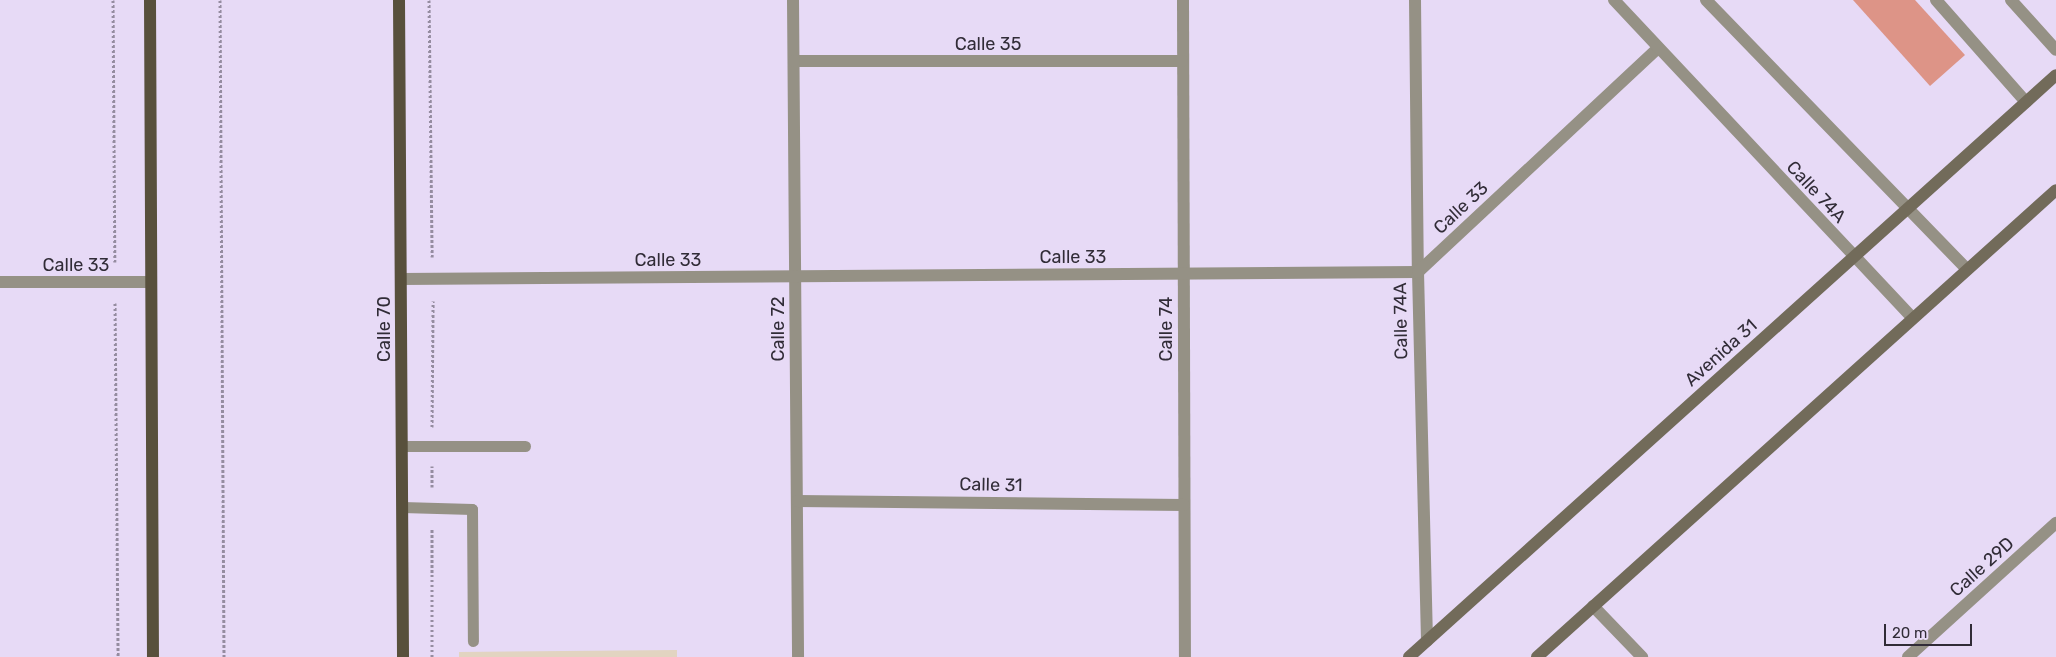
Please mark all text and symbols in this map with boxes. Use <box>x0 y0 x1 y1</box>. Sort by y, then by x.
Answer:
street label: Calle 35 <box>955 33 1021 55</box>
street label: Calle 74A <box>1782 156 1850 228</box>
street label: Calle 33 <box>1429 177 1493 239</box>
street label: Calle 33 <box>1040 246 1106 268</box>
street label: Calle 33 <box>635 249 701 271</box>
street label: Calle 33 <box>43 254 109 276</box>
street label: Calle 74A <box>1390 282 1412 360</box>
street label: Calle 70 <box>373 296 395 362</box>
street label: Calle 72 <box>767 297 789 361</box>
street label: Calle 74 <box>1155 297 1177 361</box>
street label: Avenida 31 <box>1680 315 1762 391</box>
street label: Calle 31 <box>959 474 1023 496</box>
street label: Calle 29D <box>1945 533 2019 601</box>
scale bar <box>1886 614 1974 646</box>
text: 20 m <box>1892 624 1927 642</box>

